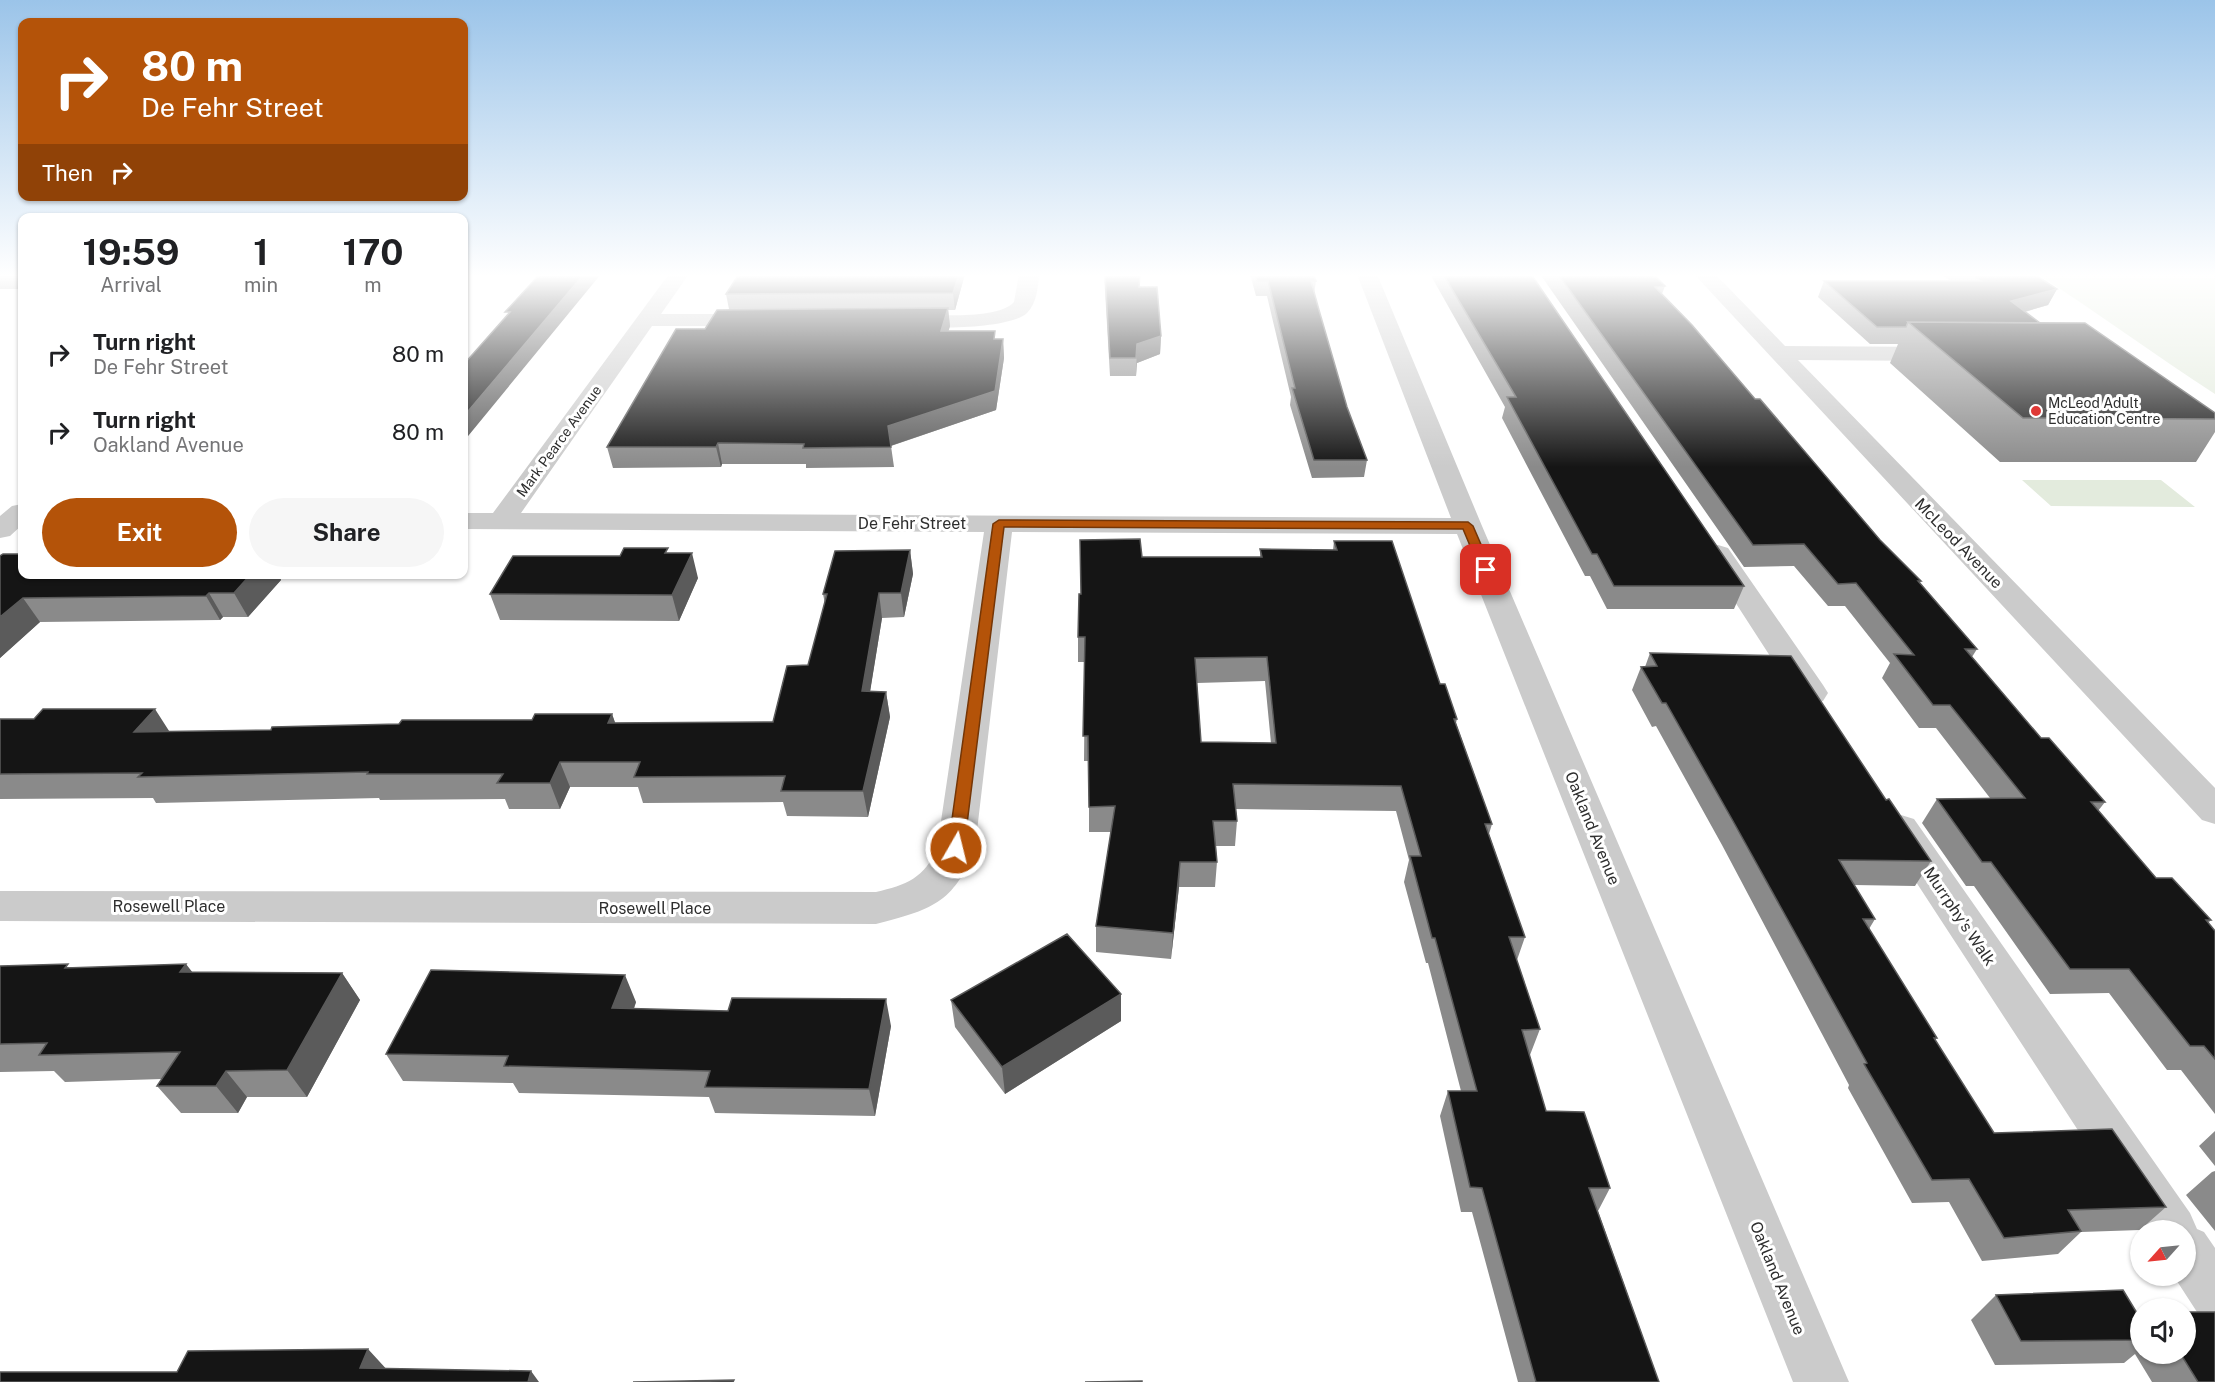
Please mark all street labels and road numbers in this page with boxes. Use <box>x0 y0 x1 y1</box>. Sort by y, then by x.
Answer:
street label: Mark Pearce Avenue <box>513 382 605 500</box>
street label: McLeod Avenue <box>1911 494 2006 592</box>
street label: De Fehr Street <box>858 514 966 533</box>
street label: Oakland Avenue <box>1561 769 1624 888</box>
street label: Murrphy's Walk <box>1920 863 2000 969</box>
street label: Rosewell Place <box>113 897 225 916</box>
street label: Rosewell Place <box>599 899 711 918</box>
street label: Oakland Avenue <box>1746 1219 1809 1338</box>

